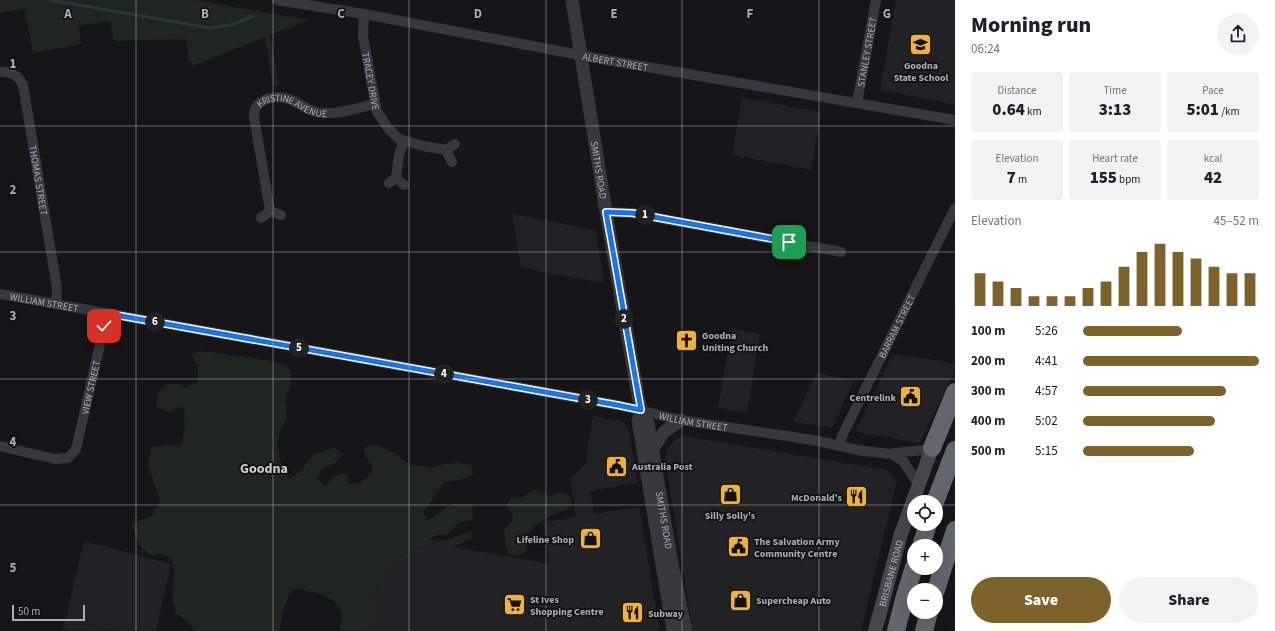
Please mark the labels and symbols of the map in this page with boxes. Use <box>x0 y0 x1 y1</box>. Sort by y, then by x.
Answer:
text: A <box>63 5 72 23</box>
text: B <box>201 5 209 23</box>
text: C <box>337 5 345 23</box>
text: D <box>474 5 482 23</box>
text: E <box>610 5 618 23</box>
text: F <box>747 5 754 23</box>
text: G <box>883 5 891 23</box>
street label: STANLEY STREET <box>854 15 881 88</box>
school or university icon: Goodna State School <box>908 32 934 58</box>
street label: ALBERT STREET <box>581 50 650 75</box>
street label: TRACEY DRIVE <box>358 51 383 112</box>
text: 1 <box>10 55 17 73</box>
place label: Goodna State School <box>894 59 949 85</box>
street label: KRISTINE AVENUE <box>254 91 327 121</box>
street label: SMITHS ROAD <box>587 140 610 200</box>
street label: THOMAS STREET <box>25 144 51 217</box>
text: 2 <box>10 181 17 199</box>
pin: 1 <box>635 205 655 225</box>
pin <box>772 225 806 259</box>
street label: WILLIAM STREET <box>9 290 80 316</box>
street label: BARRAM STREET <box>876 292 919 361</box>
text: 3 <box>10 307 17 325</box>
pin <box>87 309 121 343</box>
pin: 2 <box>614 309 634 329</box>
pin: 6 <box>145 312 165 332</box>
church icon: Goodna Uniting Church <box>674 328 700 354</box>
place label: Goodna Uniting Church <box>702 329 769 355</box>
pin: 5 <box>289 338 309 358</box>
street label: VIEW STREET <box>78 358 104 416</box>
pin: 4 <box>434 364 454 384</box>
public building icon: Centrelink <box>898 384 924 410</box>
pin: 3 <box>578 390 598 410</box>
place label: Centrelink <box>850 391 897 405</box>
street label: WILLIAM STREET <box>657 409 729 435</box>
text: 4 <box>10 433 17 451</box>
public building icon: Australia Post <box>603 453 629 479</box>
district label: Goodna <box>240 459 288 479</box>
place label: Australia Post <box>631 460 693 474</box>
shop icon: Silly Solly's <box>717 482 743 508</box>
restaurant icon: McDonald's <box>844 484 870 510</box>
street label: SMITHS ROAD <box>652 490 675 550</box>
place label: McDonald's <box>791 491 843 505</box>
place label: Silly Solly's <box>705 509 756 523</box>
shop icon: Lifeline Shop <box>577 526 603 552</box>
place label: Lifeline Shop <box>517 533 574 547</box>
public building icon: The Salvation Army Community Centre <box>726 534 752 560</box>
place label: The Salvation Army Community Centre <box>754 535 840 561</box>
street label: BRISBANE ROAD <box>876 538 907 608</box>
text: 5 <box>10 559 17 577</box>
shop icon: Supercheap Auto <box>727 587 753 613</box>
supermarket icon: St Ives Shopping Centre <box>502 592 528 618</box>
place label: St Ives Shopping Centre <box>530 593 604 619</box>
place label: Supercheap Auto <box>756 594 832 608</box>
restaurant icon: Subway <box>620 600 646 626</box>
scale bar <box>12 603 85 622</box>
place label: Subway <box>648 607 684 621</box>

